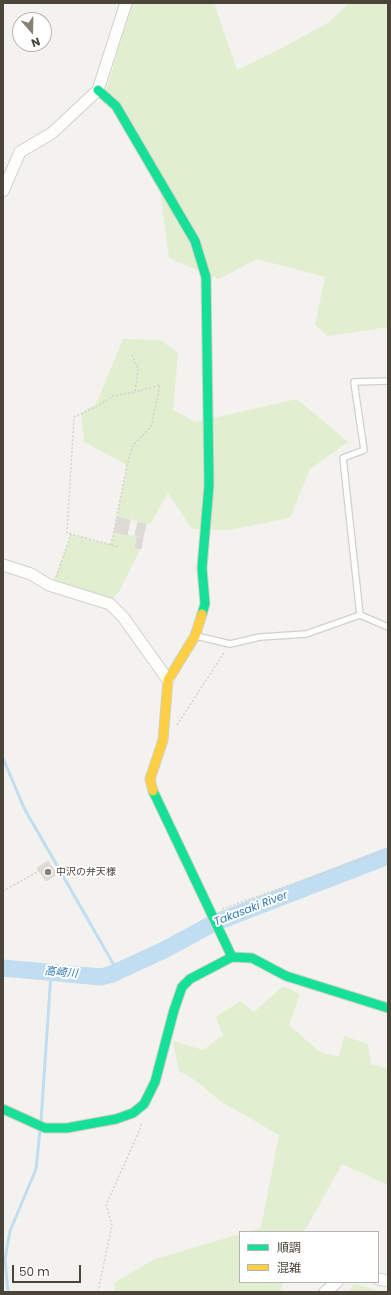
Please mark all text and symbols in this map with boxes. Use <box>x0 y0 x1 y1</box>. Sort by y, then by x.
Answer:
north arrow <box>12 12 52 52</box>
text: N <box>29 33 42 51</box>
place label: 中沢の弁天様 <box>56 866 116 878</box>
marker: 中沢の弁天様 <box>43 867 53 877</box>
water label: Takasaki River <box>212 889 290 929</box>
water label: 高崎川 <box>44 965 78 981</box>
legend <box>239 1231 379 1283</box>
text: 順調 <box>277 1239 301 1256</box>
scale bar <box>14 1257 83 1283</box>
text: 混雑 <box>277 1259 301 1276</box>
text: 50 m <box>19 1263 50 1280</box>

